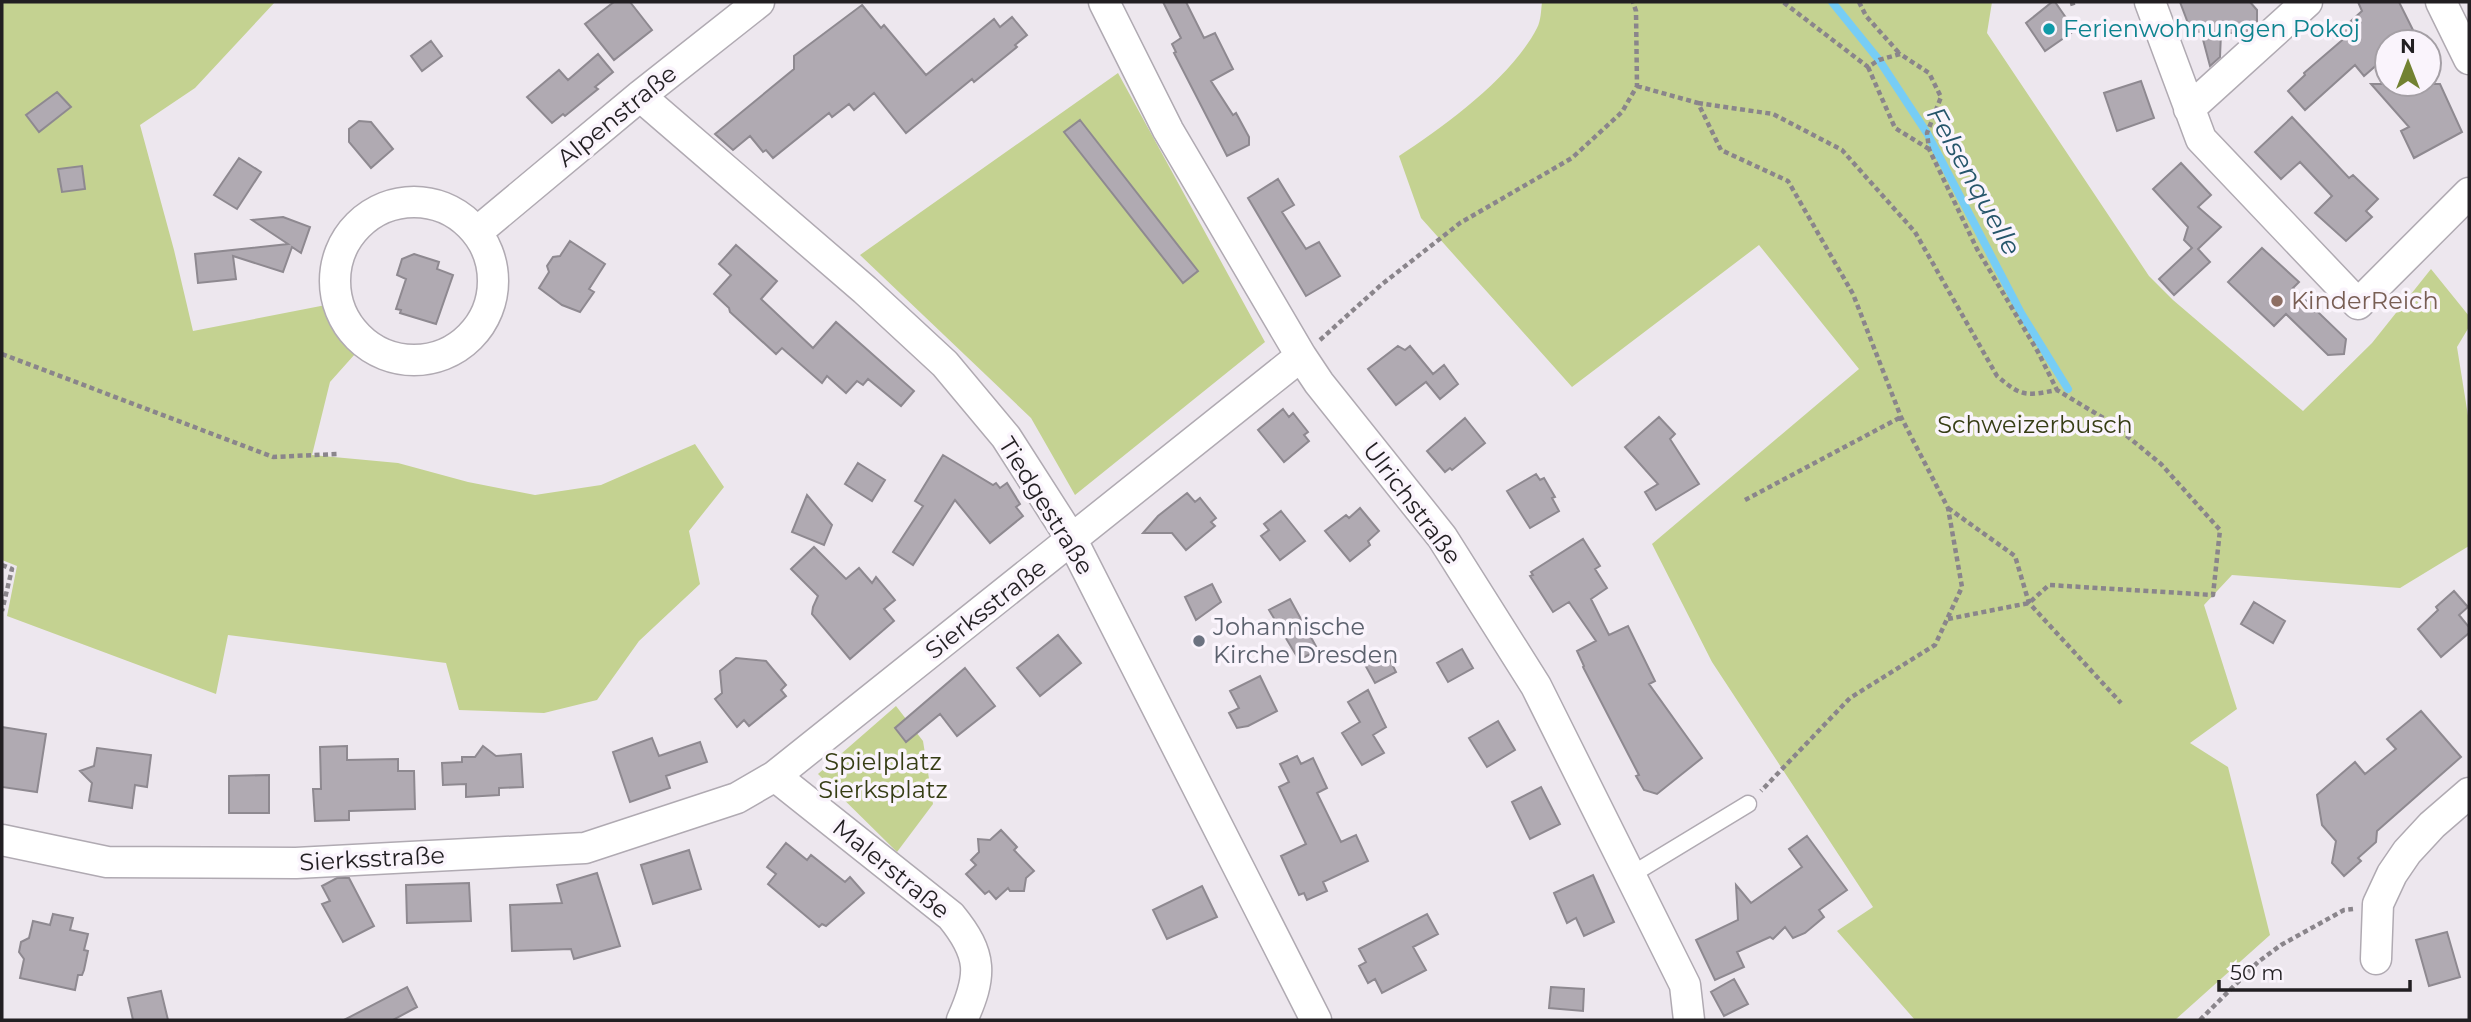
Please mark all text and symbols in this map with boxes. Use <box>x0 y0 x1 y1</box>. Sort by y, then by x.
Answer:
place label: Ferienwohnungen Pokoj <box>2063 14 2360 43</box>
marker: Ferienwohnungen Pokoj <box>2041 21 2057 37</box>
north arrow <box>2373 28 2443 98</box>
text: N <box>2400 35 2416 58</box>
street label: Alpenstraße <box>551 59 682 173</box>
water label: Felsenquelle <box>1920 101 2028 261</box>
place label: KinderReich <box>2291 286 2439 315</box>
marker: KinderReich <box>2269 293 2285 309</box>
park label: Schweizerbusch <box>1937 410 2133 439</box>
street label: Tiedgestraße <box>993 432 1100 580</box>
street label: Ulrichstraße <box>1357 436 1468 570</box>
street label: Sierksstraße <box>919 552 1052 665</box>
place label: Johannische Kirche Dresden <box>1212 612 1399 669</box>
marker: Johannische Kirche Dresden <box>1191 633 1207 649</box>
park label: Spielplatz Sierksplatz <box>818 747 948 804</box>
street label: Malerstraße <box>827 813 956 925</box>
street label: Sierksstraße <box>299 840 445 877</box>
scale bar <box>2219 948 2410 992</box>
text: 50 m <box>2230 960 2284 985</box>

